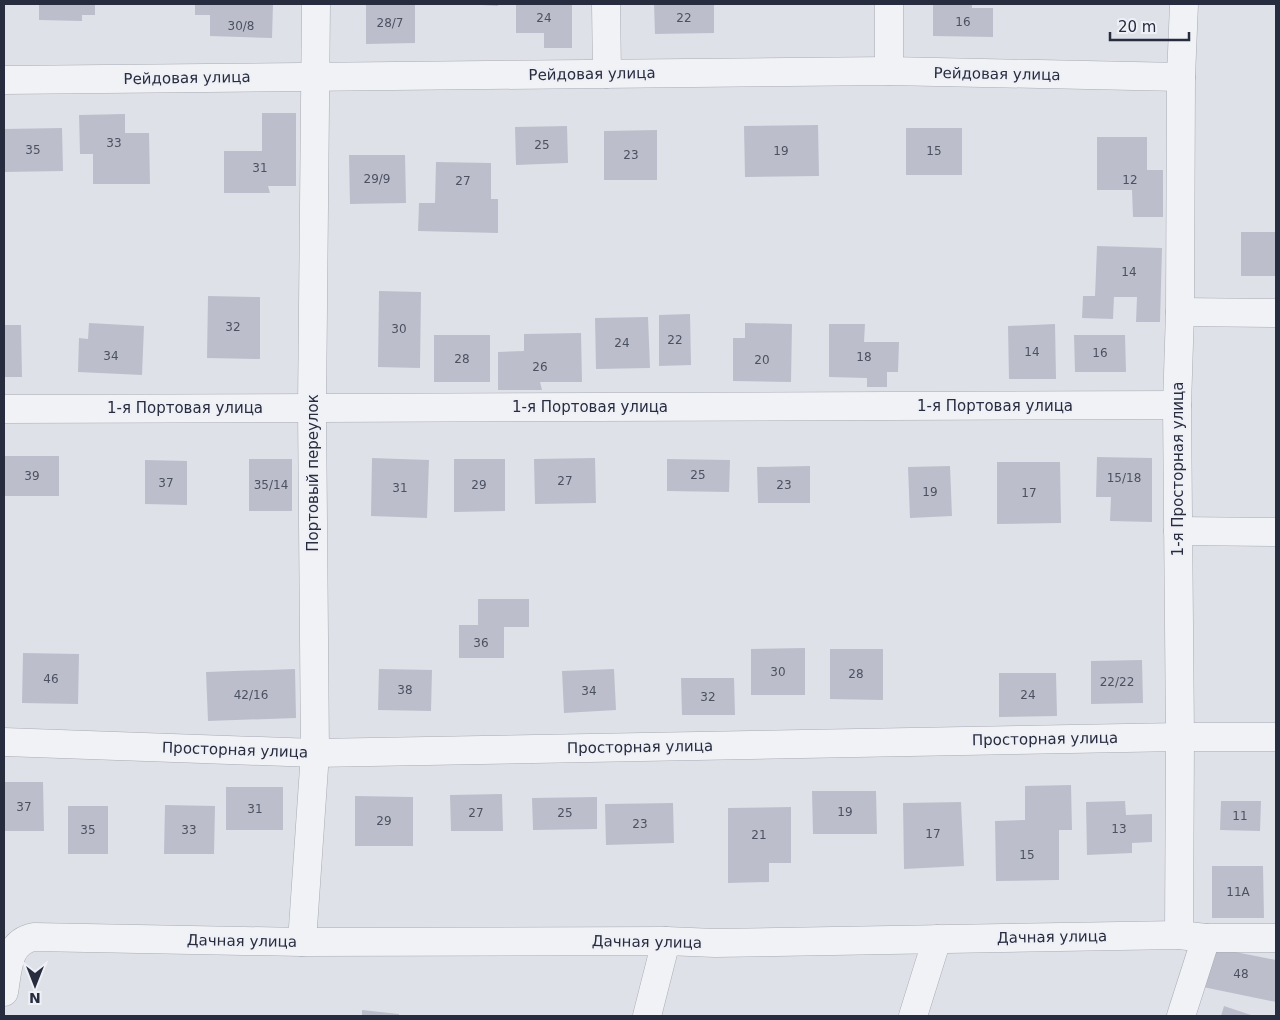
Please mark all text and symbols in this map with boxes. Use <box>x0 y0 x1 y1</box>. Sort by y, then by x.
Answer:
scale bar <box>1110 10 1189 42</box>
house number: 24 <box>536 11 552 25</box>
house number: 22 <box>676 11 692 25</box>
house number: 16 <box>955 15 971 29</box>
house number: 28/7 <box>377 16 403 30</box>
text: 20 m <box>1118 18 1156 36</box>
house number: 30/8 <box>228 19 254 33</box>
street label: Рейдовая улица <box>528 64 656 84</box>
street label: Рейдовая улица <box>933 64 1061 84</box>
street label: Рейдовая улица <box>123 68 251 88</box>
house number: 33 <box>106 136 122 150</box>
house number: 25 <box>534 138 550 152</box>
house number: 35 <box>25 143 41 157</box>
house number: 19 <box>773 144 789 158</box>
house number: 15 <box>926 144 942 158</box>
house number: 23 <box>623 148 639 162</box>
house number: 31 <box>252 161 268 175</box>
house number: 29/9 <box>364 172 390 186</box>
house number: 12 <box>1122 173 1138 187</box>
house number: 27 <box>455 174 471 188</box>
house number: 14 <box>1121 265 1137 279</box>
house number: 32 <box>225 320 241 334</box>
house number: 30 <box>391 322 407 336</box>
house number: 22 <box>667 333 683 347</box>
house number: 24 <box>614 336 630 350</box>
house number: 14 <box>1024 345 1040 359</box>
house number: 16 <box>1092 346 1108 360</box>
house number: 34 <box>103 349 119 363</box>
house number: 18 <box>856 350 872 364</box>
house number: 28 <box>454 352 470 366</box>
house number: 20 <box>754 353 770 367</box>
house number: 26 <box>532 360 548 374</box>
street label: 1-я Просторная улица <box>1169 382 1187 556</box>
street label: Портовый переулок <box>304 394 322 552</box>
street label: 1-я Портовая улица <box>917 397 1073 415</box>
street label: 1-я Портовая улица <box>512 398 668 416</box>
street label: 1-я Портовая улица <box>107 399 263 417</box>
house number: 25 <box>690 468 706 482</box>
house number: 39 <box>24 469 40 483</box>
house number: 15/18 <box>1107 471 1141 485</box>
house number: 27 <box>557 474 573 488</box>
house number: 37 <box>158 476 174 490</box>
house number: 35/14 <box>254 478 288 492</box>
house number: 29 <box>471 478 487 492</box>
house number: 23 <box>776 478 792 492</box>
house number: 31 <box>392 481 408 495</box>
house number: 19 <box>922 485 938 499</box>
house number: 17 <box>1021 486 1037 500</box>
house number: 36 <box>473 636 489 650</box>
house number: 30 <box>770 665 786 679</box>
house number: 28 <box>848 667 864 681</box>
house number: 46 <box>43 672 59 686</box>
house number: 22/22 <box>1100 675 1134 689</box>
house number: 38 <box>397 683 413 697</box>
house number: 34 <box>581 684 597 698</box>
house number: 42/16 <box>234 688 268 702</box>
house number: 24 <box>1020 688 1036 702</box>
house number: 32 <box>700 690 716 704</box>
street label: Просторная улица <box>972 729 1118 749</box>
street label: Просторная улица <box>567 737 713 757</box>
street label: Просторная улица <box>162 738 308 762</box>
house number: 37 <box>16 800 32 814</box>
house number: 31 <box>247 802 263 816</box>
house number: 19 <box>837 805 853 819</box>
house number: 27 <box>468 806 484 820</box>
house number: 25 <box>557 806 573 820</box>
house number: 11 <box>1232 809 1248 823</box>
house number: 29 <box>376 814 392 828</box>
house number: 23 <box>632 817 648 831</box>
house number: 13 <box>1111 822 1127 836</box>
house number: 35 <box>80 823 96 837</box>
house number: 33 <box>181 823 197 837</box>
house number: 17 <box>925 827 941 841</box>
house number: 21 <box>751 828 767 842</box>
house number: 15 <box>1019 848 1035 862</box>
house number: 11А <box>1226 885 1251 899</box>
street label: Дачная улица <box>997 927 1107 947</box>
street label: Дачная улица <box>187 931 297 951</box>
street label: Дачная улица <box>592 932 702 952</box>
north arrow <box>10 960 60 1010</box>
house number: 48 <box>1233 967 1249 981</box>
text: N <box>29 990 41 1006</box>

